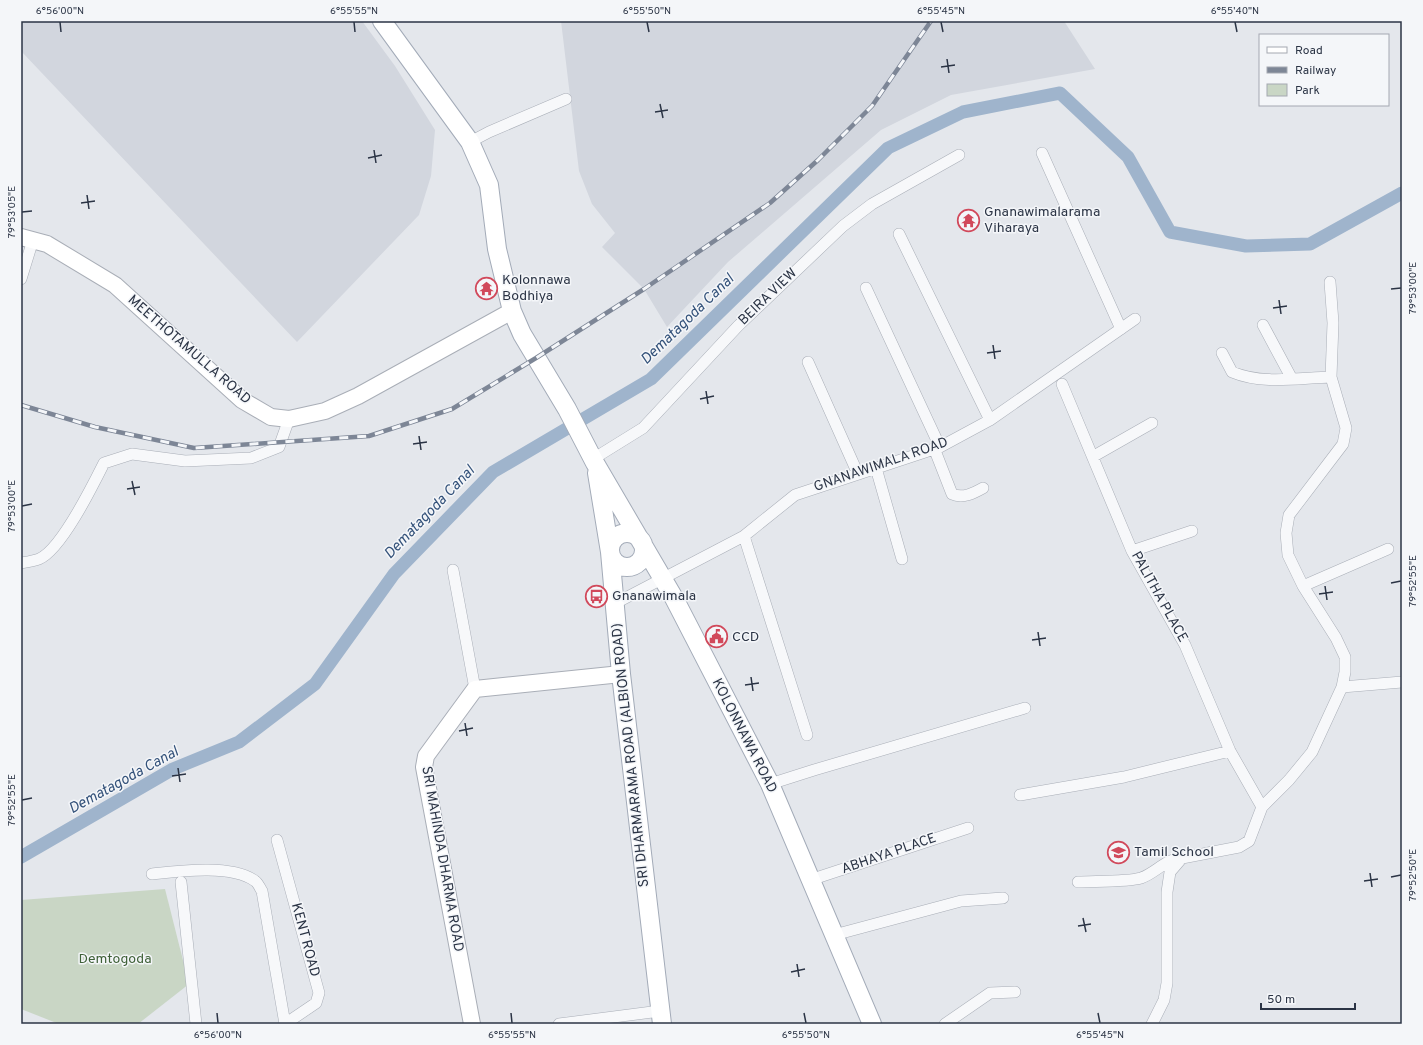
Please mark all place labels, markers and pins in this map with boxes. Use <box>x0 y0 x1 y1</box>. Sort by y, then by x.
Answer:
place label: Gnanawimalarama Viharaya <box>984 204 1100 237</box>
temple icon: Gnanawimalarama Viharaya <box>955 207 981 233</box>
place label: Kolonnawa Bodhiya <box>502 272 571 305</box>
temple icon: Kolonnawa Bodhiya <box>473 275 499 301</box>
bus stop icon: Gnanawimala <box>583 583 609 609</box>
place label: Gnanawimala <box>612 588 696 605</box>
public building icon: CCD <box>703 624 729 650</box>
place label: CCD <box>732 629 759 646</box>
school or university icon: Tamil School <box>1105 839 1131 865</box>
place label: Tamil School <box>1134 844 1214 861</box>

